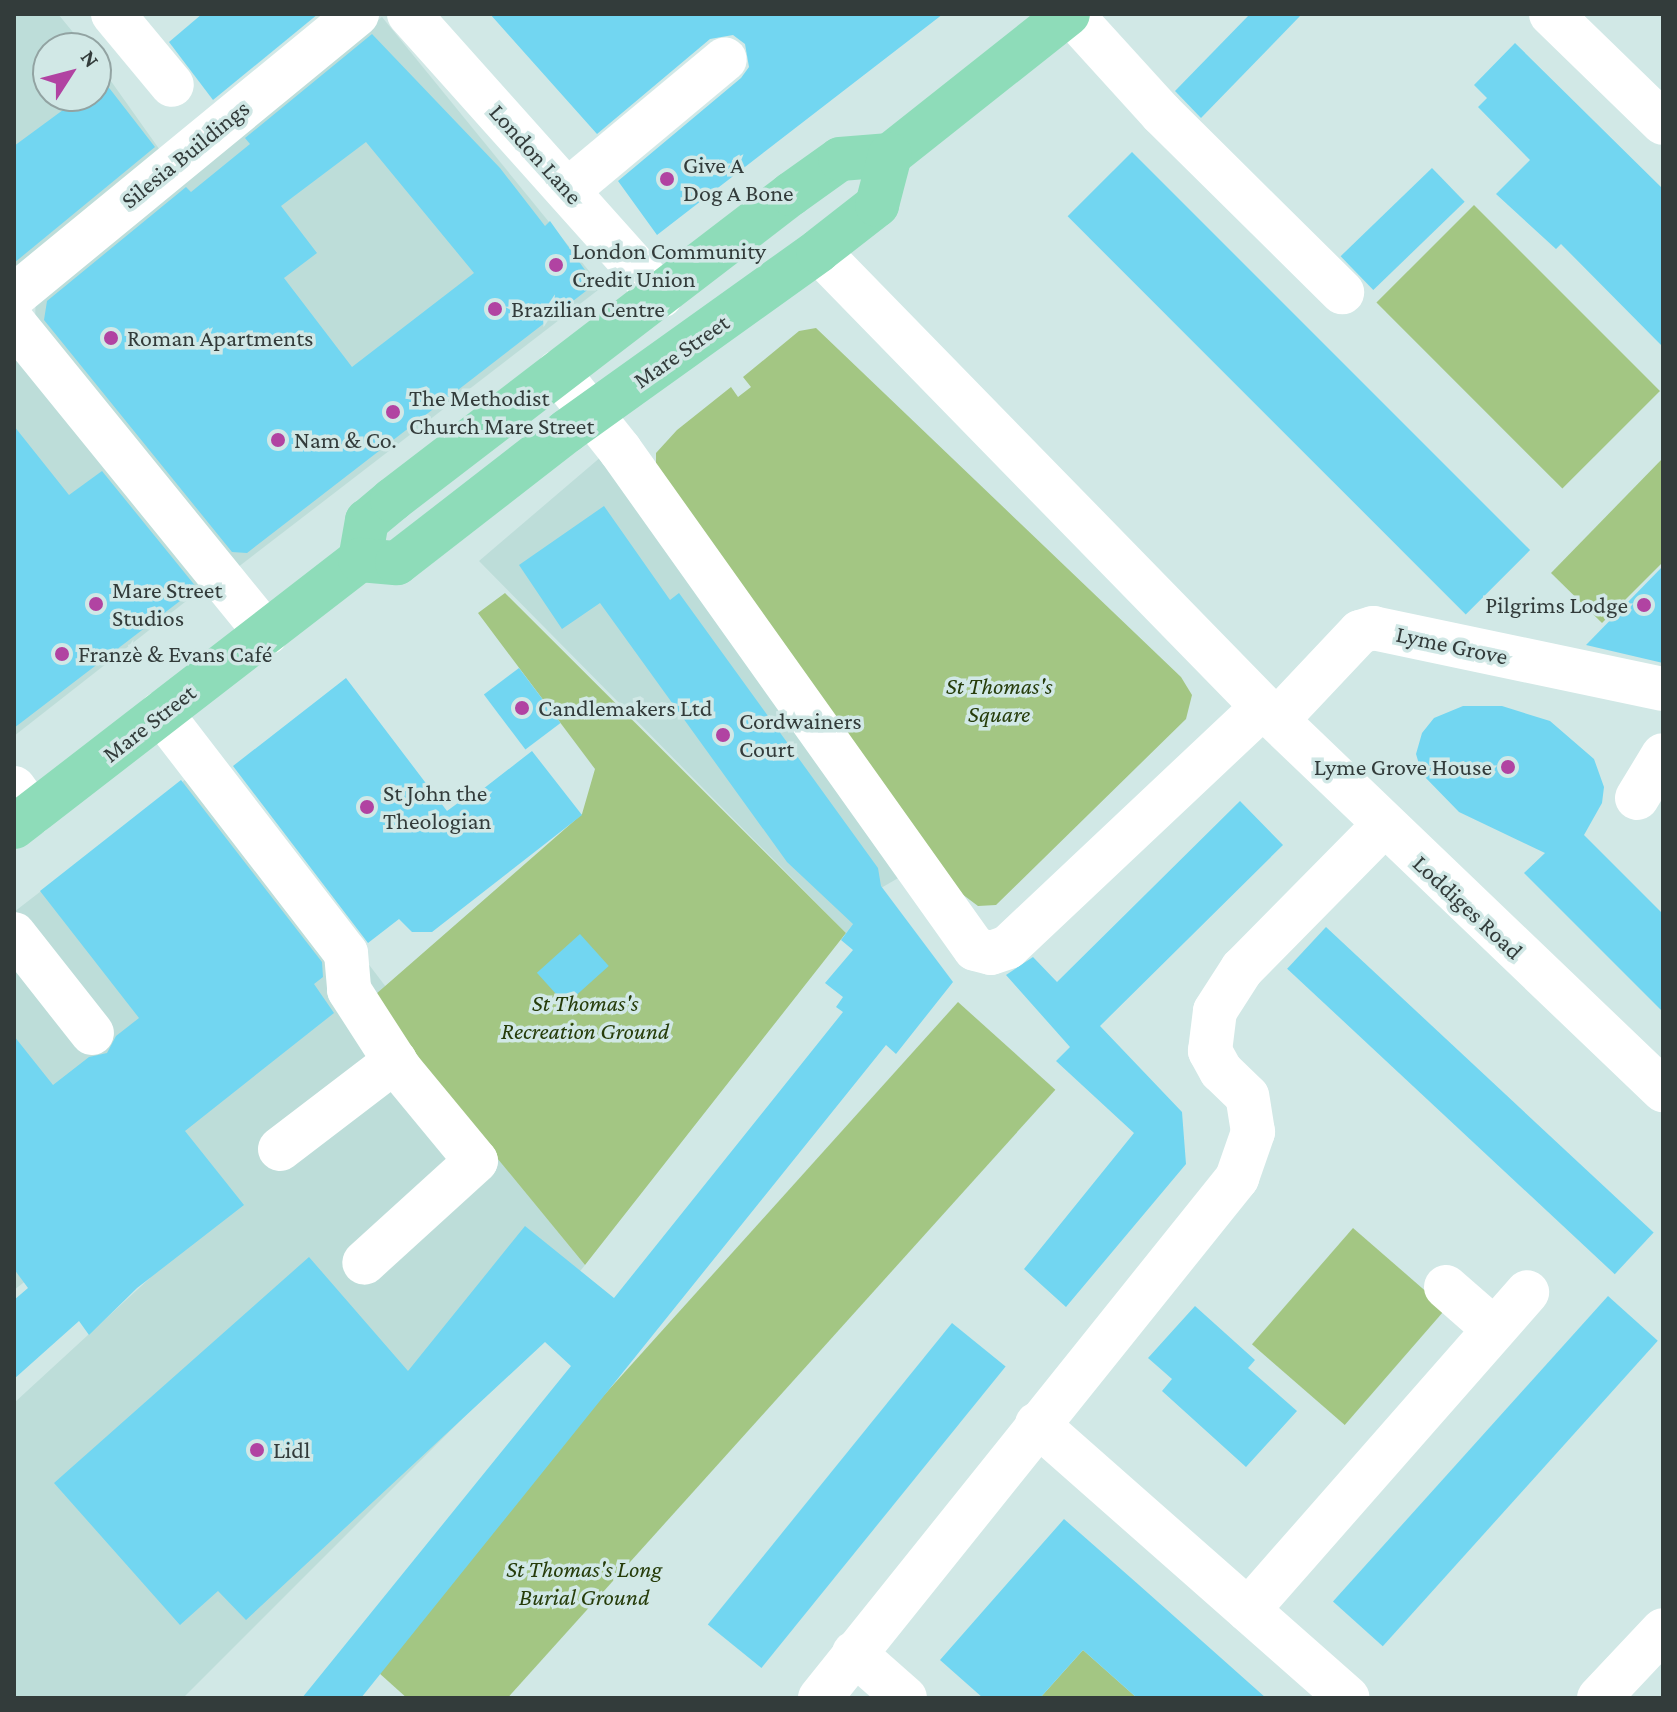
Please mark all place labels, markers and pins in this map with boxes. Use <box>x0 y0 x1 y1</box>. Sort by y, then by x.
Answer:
place label: Give A Dog A Bone <box>683 151 794 207</box>
marker: Give A Dog A Bone <box>658 170 676 188</box>
place label: London Community Credit Union <box>572 237 766 293</box>
marker: London Community Credit Union <box>547 256 565 274</box>
place label: Brazilian Centre <box>511 295 665 323</box>
marker: Brazilian Centre <box>486 300 504 318</box>
place label: Roman Apartments <box>127 324 313 352</box>
marker: Roman Apartments <box>102 329 120 347</box>
place label: The Methodist Church Mare Street <box>409 384 594 440</box>
marker: The Methodist Church Mare Street <box>384 403 402 421</box>
place label: Nam & Co. <box>294 426 397 454</box>
marker: Nam & Co. <box>269 431 287 449</box>
place label: Mare Street Studios <box>112 576 222 632</box>
place label: Pilgrims Lodge <box>1485 591 1628 619</box>
marker: Mare Street Studios <box>87 595 105 613</box>
marker: Pilgrims Lodge <box>1635 596 1653 614</box>
place label: Franzè & Evans Café <box>78 640 272 668</box>
marker: Franzè & Evans Café <box>53 645 71 663</box>
place label: Candlemakers Ltd <box>538 694 712 722</box>
marker: Candlemakers Ltd <box>513 699 531 717</box>
place label: Cordwainers Court <box>739 707 862 763</box>
marker: Cordwainers Court <box>714 726 732 744</box>
place label: Lyme Grove House <box>1314 753 1492 781</box>
marker: Lyme Grove House <box>1499 758 1517 776</box>
place label: St John the Theologian <box>383 779 491 835</box>
marker: St John the Theologian <box>358 798 376 816</box>
place label: Lidl <box>273 1436 310 1464</box>
marker: Lidl <box>248 1441 266 1459</box>

